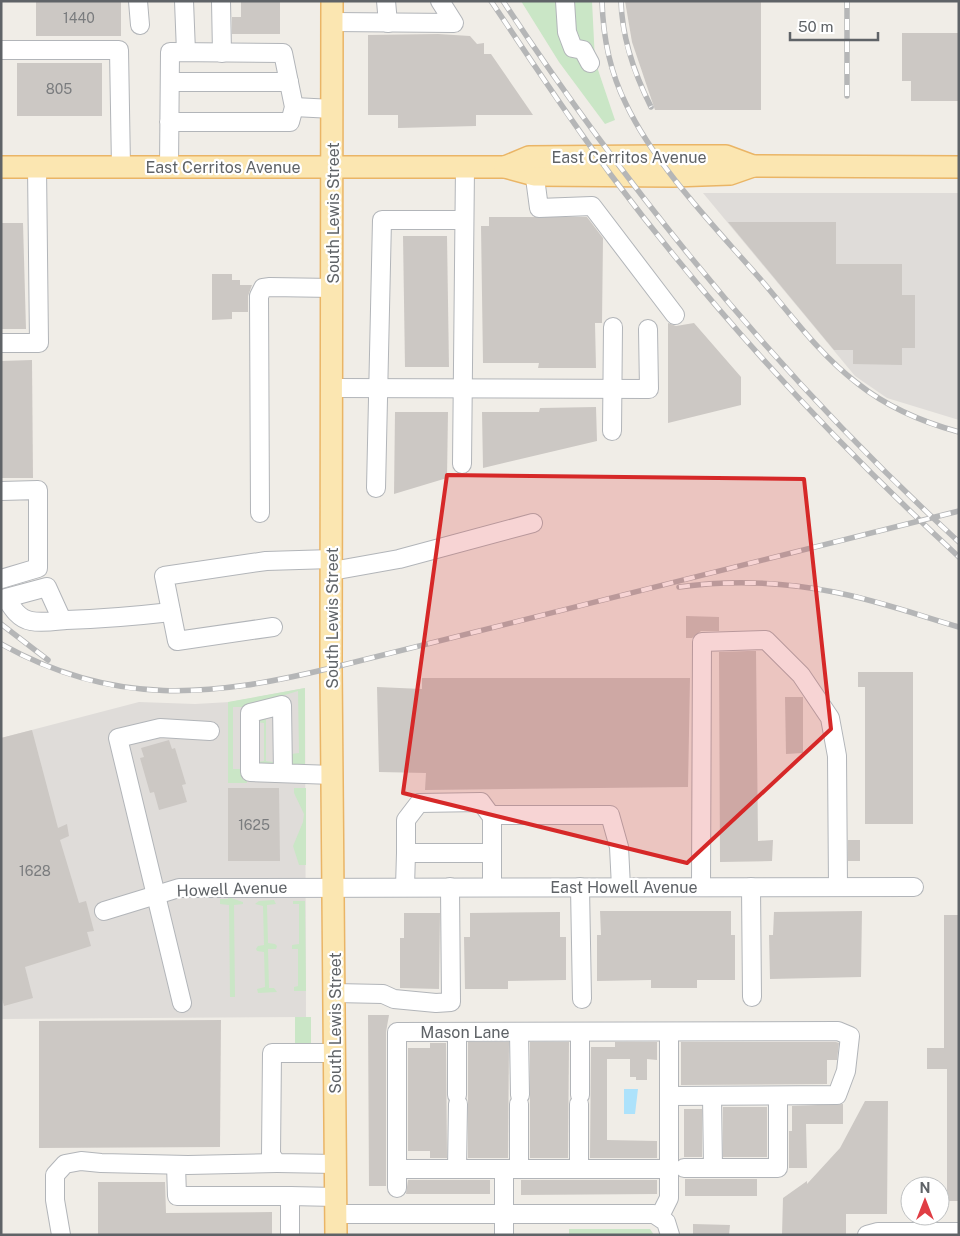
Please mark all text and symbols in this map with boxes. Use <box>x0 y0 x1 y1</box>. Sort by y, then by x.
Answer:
house number: 1440 <box>63 10 95 26</box>
scale bar <box>790 10 878 42</box>
text: 50 m <box>798 18 833 35</box>
house number: 805 <box>46 81 72 97</box>
street label: South Lewis Street <box>324 142 343 284</box>
street label: East Cerritos Avenue <box>551 148 707 167</box>
street label: East Cerritos Avenue <box>145 158 301 177</box>
street label: South Lewis Street <box>323 547 342 689</box>
house number: 1625 <box>238 817 270 833</box>
house number: 1628 <box>19 863 51 879</box>
street label: Howell Avenue <box>176 878 288 900</box>
street label: East Howell Avenue <box>550 878 698 897</box>
street label: South Lewis Street <box>326 952 345 1094</box>
street label: Mason Lane <box>420 1023 510 1042</box>
north arrow <box>900 1176 950 1226</box>
text: N <box>920 1180 930 1196</box>

